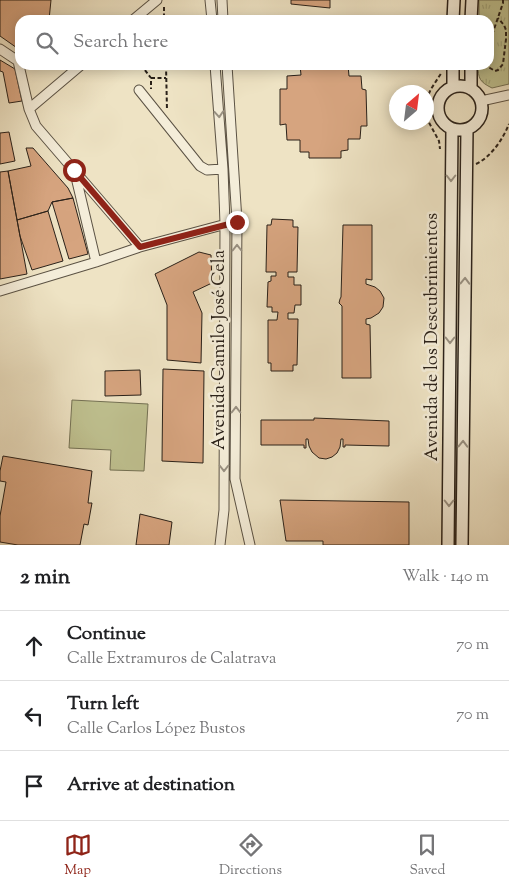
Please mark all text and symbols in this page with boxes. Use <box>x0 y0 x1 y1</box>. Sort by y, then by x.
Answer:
search box <box>15 15 494 70</box>
icon: search <box>33 29 61 57</box>
text: Search here <box>73 29 168 56</box>
north arrow <box>389 85 434 130</box>
one-way arrow <box>213 110 224 118</box>
route start <box>63 159 86 182</box>
one-way arrow <box>446 174 456 182</box>
route end <box>226 211 249 234</box>
street label: Avenida de los Descubrimientos <box>420 213 446 461</box>
one-way arrow <box>232 244 242 252</box>
street label: Avenida Camilo José Cela <box>207 250 233 450</box>
one-way arrow <box>460 277 471 285</box>
one-way arrow <box>445 336 455 344</box>
one-way arrow <box>231 406 241 414</box>
one-way arrow <box>458 440 468 448</box>
one-way arrow <box>219 465 229 473</box>
one-way arrow <box>444 499 454 507</box>
text: 2 min <box>20 563 70 593</box>
text: Walk · 140 m <box>402 566 489 589</box>
text: Continue <box>67 621 146 648</box>
icon: ahead <box>20 632 48 660</box>
text: 70 m <box>456 634 489 657</box>
text: Calle Extramuros de Calatrava <box>67 648 276 671</box>
text: Turn left <box>67 691 139 718</box>
icon: left <box>20 702 48 730</box>
text: 70 m <box>456 704 489 727</box>
text: Calle Carlos López Bustos <box>67 718 245 741</box>
icon: arrive <box>20 772 48 800</box>
text: Arrive at destination <box>67 772 235 799</box>
tab: Map <box>64 831 92 881</box>
tab: Directions <box>219 831 282 881</box>
tab: Saved <box>409 831 445 881</box>

